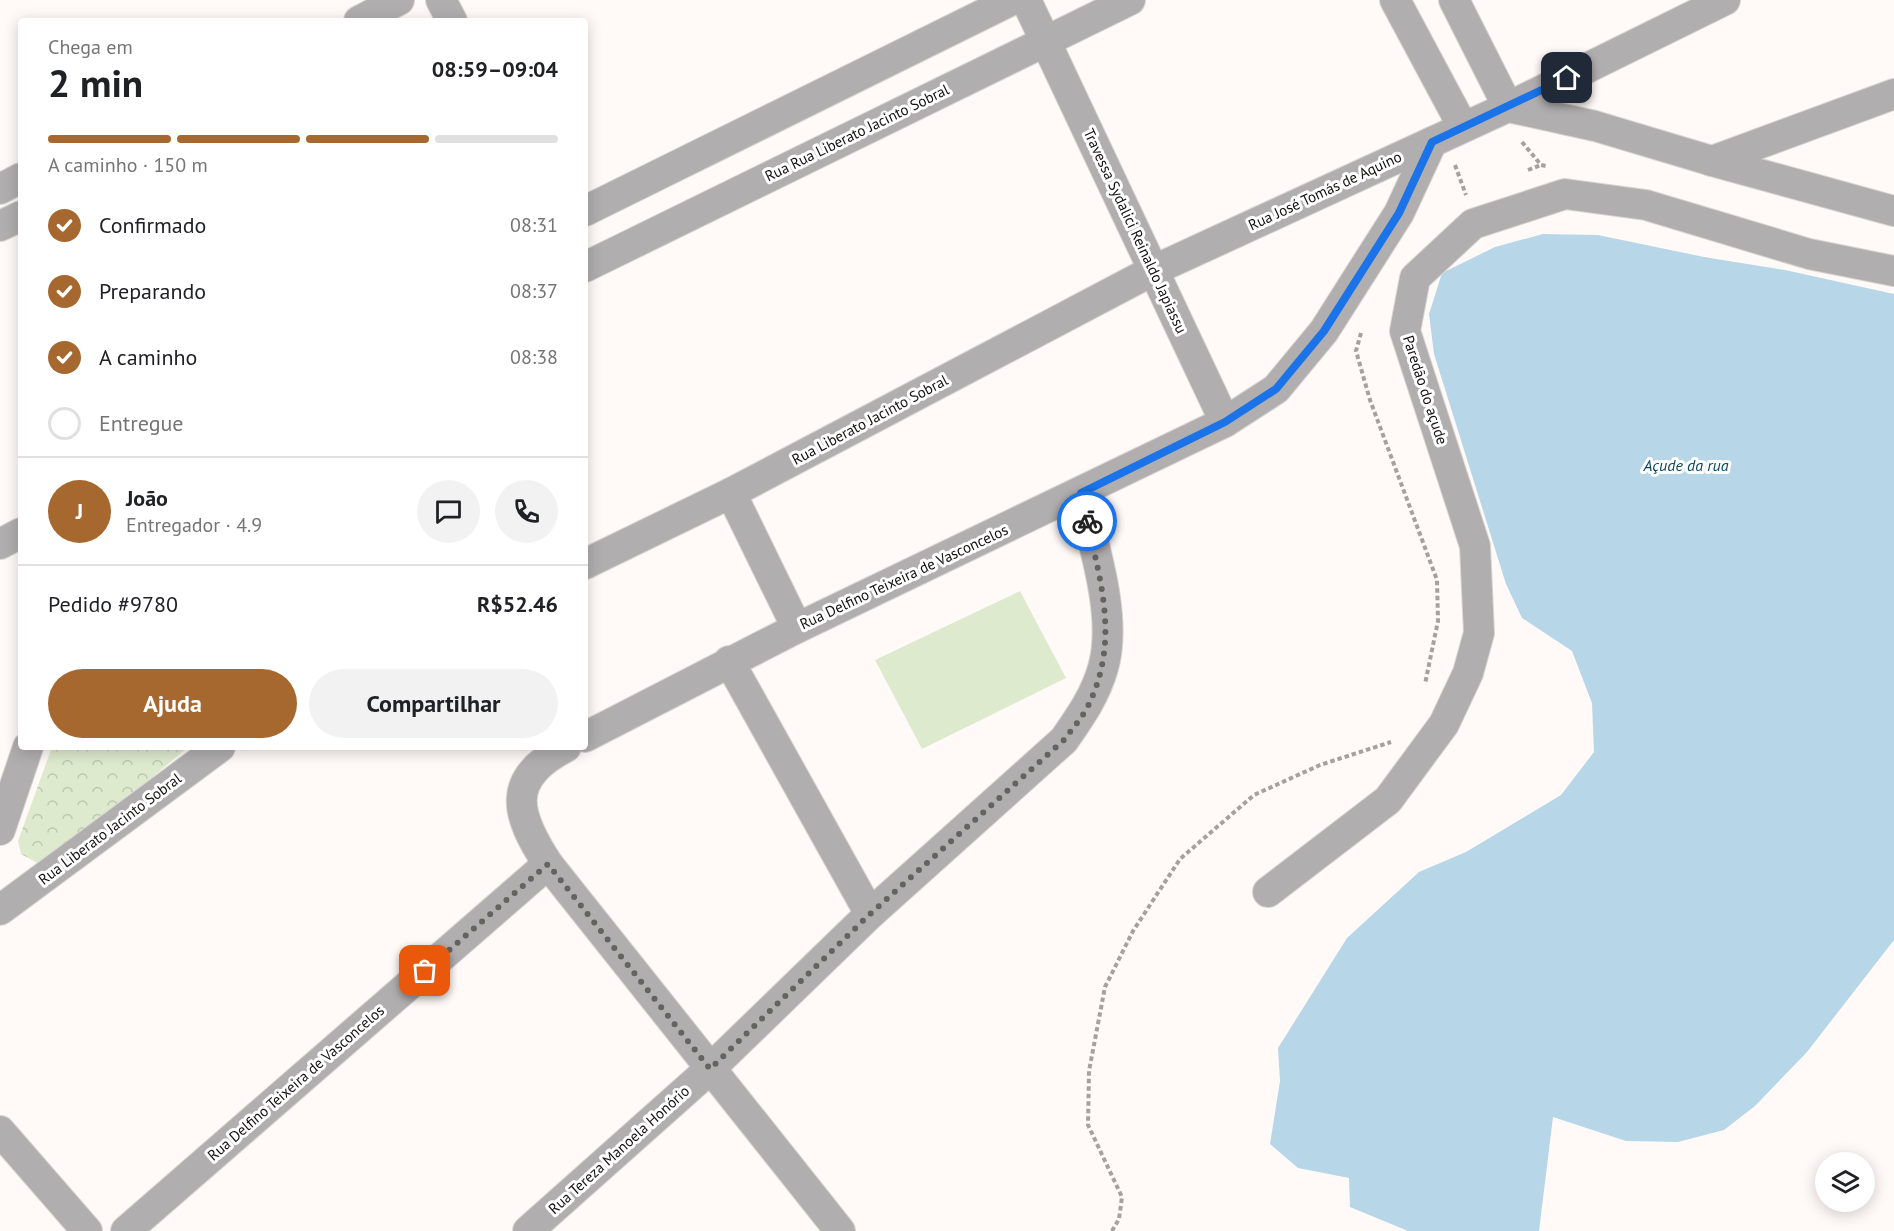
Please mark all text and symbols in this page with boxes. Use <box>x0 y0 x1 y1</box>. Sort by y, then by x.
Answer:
text: Chega em <box>48 34 133 60</box>
pin <box>1541 52 1592 103</box>
text: 08:59–09:04 <box>432 55 558 83</box>
text: 2 min <box>48 57 143 108</box>
icon: home <box>1550 61 1583 94</box>
street label: Rua Rua Liberato Jacinto Sobral <box>762 79 952 185</box>
street label: Travessa Sydalici Reinaldo Japiassu <box>1080 125 1191 336</box>
street label: Rua José Tomás de Aquino <box>1245 147 1404 234</box>
text: A caminho · 150 m <box>48 152 208 178</box>
icon: check <box>48 209 81 242</box>
text: Confirmado <box>99 211 206 239</box>
text: 08:31 <box>510 212 558 238</box>
icon: check <box>48 275 81 308</box>
text: Preparando <box>99 277 206 305</box>
text: 08:37 <box>510 278 558 304</box>
street label: Paredão do açude <box>1399 333 1452 447</box>
icon: check <box>48 341 81 374</box>
text: A caminho <box>99 343 197 371</box>
text: 08:38 <box>510 344 558 370</box>
street label: Rua Liberato Jacinto Sobral <box>788 370 952 469</box>
text: Entregue <box>99 409 184 437</box>
water label: Açude da rua <box>1642 455 1729 475</box>
button: chat <box>417 480 480 543</box>
button: phone <box>495 480 558 543</box>
text: João <box>126 484 168 512</box>
courier <box>1057 491 1117 551</box>
text: J <box>76 497 83 525</box>
icon: bike <box>1071 505 1104 538</box>
text: Entregador · 4.9 <box>126 512 262 538</box>
street label: Rua Delfino Teixeira de Vasconcelos <box>797 520 1011 633</box>
text: Pedido #9780 <box>48 590 178 618</box>
text: R$52.46 <box>477 590 558 618</box>
button: Ajuda <box>48 669 297 738</box>
button: Compartilhar <box>309 669 558 738</box>
street label: Rua Liberato Jacinto Sobral <box>34 768 185 889</box>
pin <box>399 945 450 996</box>
icon: bag <box>408 954 441 987</box>
street label: Rua Delfino Teixeira de Vasconcelos <box>203 1001 388 1165</box>
street label: Rua Tereza Manoela Honório <box>544 1081 693 1218</box>
map controls <box>1815 1152 1875 1212</box>
button: layers <box>1815 1152 1875 1212</box>

